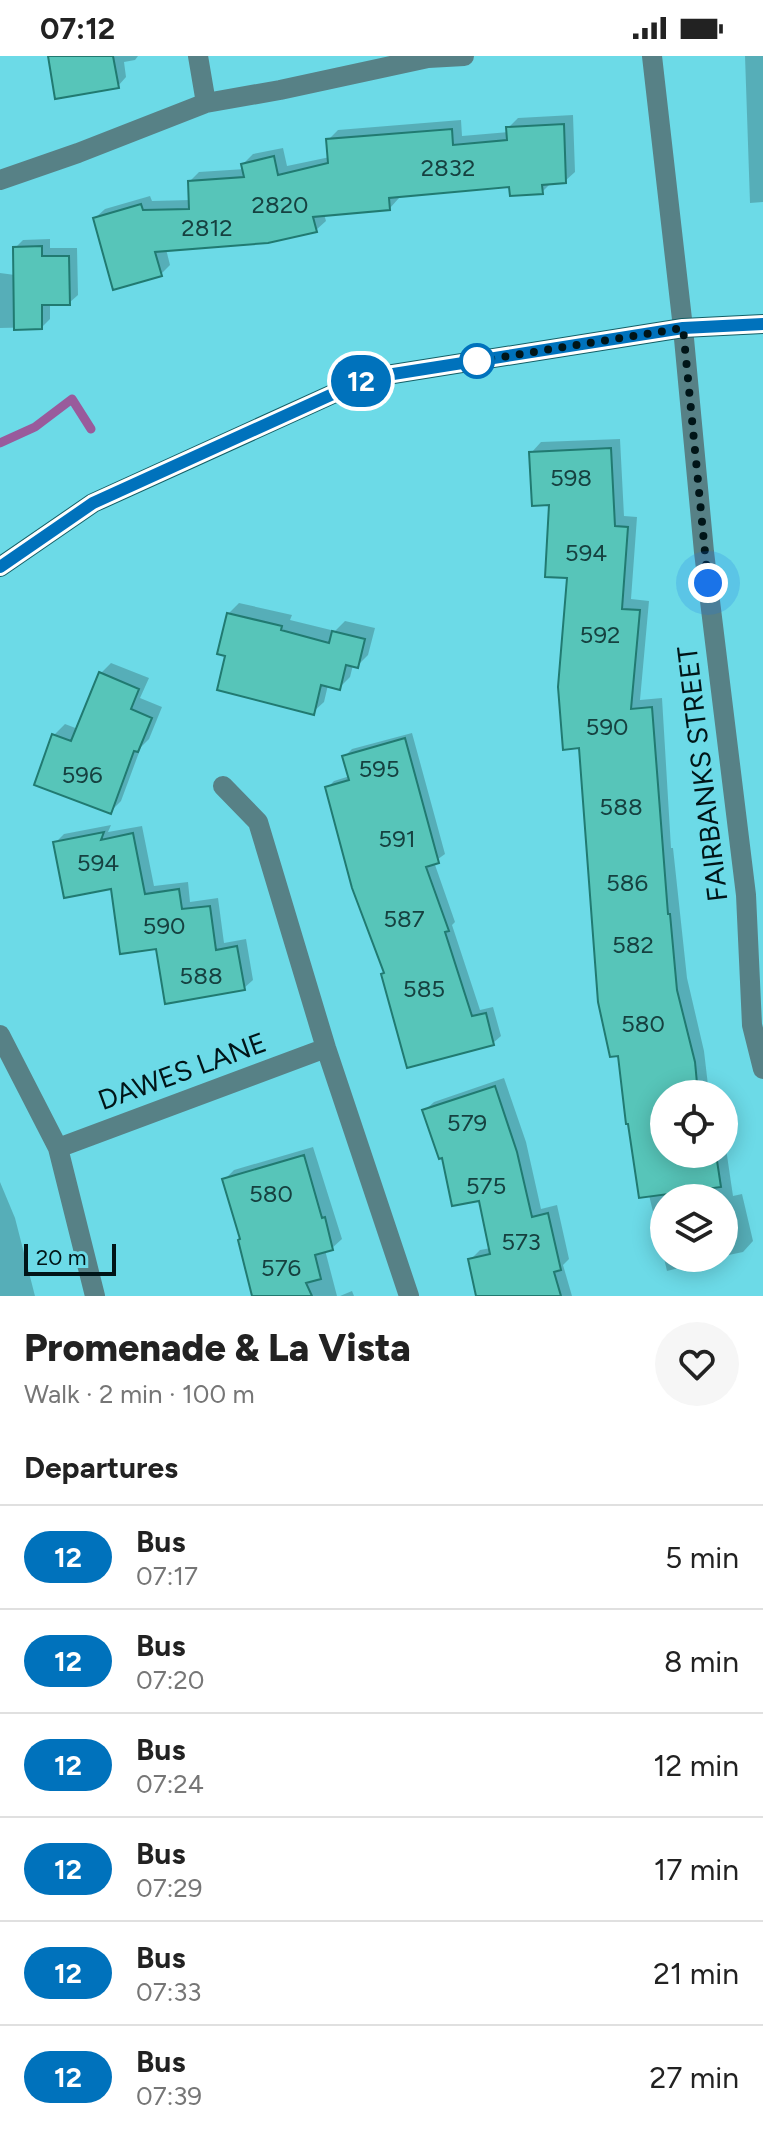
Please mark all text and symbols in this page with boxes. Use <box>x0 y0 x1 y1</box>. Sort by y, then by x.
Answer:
text: 07:12 <box>40 10 115 47</box>
house number: 2832 <box>421 153 475 182</box>
house number: 2820 <box>252 190 308 219</box>
house number: 2812 <box>181 213 233 242</box>
unlabelled marker <box>460 344 494 378</box>
line badge: 12 <box>325 355 397 407</box>
text: 12 <box>347 364 375 398</box>
house number: 598 <box>550 463 592 492</box>
house number: 594 <box>565 538 607 567</box>
your location <box>688 563 728 603</box>
house number: 592 <box>580 620 620 649</box>
street label: FAIRBANKS STREET <box>669 644 735 904</box>
house number: 590 <box>586 712 628 741</box>
house number: 595 <box>358 754 400 783</box>
house number: 596 <box>62 760 102 789</box>
house number: 588 <box>599 792 643 821</box>
house number: 591 <box>378 824 416 853</box>
house number: 594 <box>77 848 119 877</box>
house number: 586 <box>606 868 648 897</box>
house number: 587 <box>383 904 425 933</box>
house number: 590 <box>143 911 185 940</box>
house number: 582 <box>612 930 654 959</box>
house number: 588 <box>179 961 223 990</box>
house number: 585 <box>403 974 445 1003</box>
house number: 580 <box>621 1009 665 1038</box>
street label: DAWES LANE <box>93 1025 271 1117</box>
map controls <box>650 1080 738 1272</box>
button: locate <box>650 1080 738 1168</box>
house number: 579 <box>447 1108 487 1137</box>
house number: 575 <box>466 1171 506 1200</box>
house number: 580 <box>249 1179 293 1208</box>
button: layers <box>650 1184 738 1272</box>
house number: 573 <box>501 1227 541 1256</box>
scale bar <box>24 1240 116 1276</box>
text: 20 m <box>36 1244 87 1271</box>
house number: 576 <box>261 1253 301 1282</box>
button: heart <box>655 1322 739 1406</box>
text: Promenade & La Vista <box>24 1325 411 1371</box>
text: Walk · 2 min · 100 m <box>24 1378 255 1410</box>
text: Departures <box>24 1449 178 1486</box>
text: Bus <box>136 1523 185 1560</box>
text: 5 min <box>665 1539 739 1576</box>
text: 12 <box>54 1540 82 1574</box>
text: 07:17 <box>136 1560 198 1592</box>
text: Bus <box>136 1627 185 1664</box>
text: 8 min <box>664 1643 739 1680</box>
text: 12 <box>54 1644 82 1678</box>
text: 07:20 <box>136 1664 204 1696</box>
text: Bus <box>136 1731 185 1768</box>
text: 12 min <box>653 1747 739 1784</box>
text: 12 <box>54 1748 82 1782</box>
text: 07:24 <box>136 1768 204 1800</box>
text: Bus <box>136 1835 185 1872</box>
text: 17 min <box>654 1851 739 1888</box>
text: 12 <box>54 1852 82 1886</box>
text: 07:29 <box>136 1872 202 1904</box>
text: Bus <box>136 1939 185 1976</box>
text: 21 min <box>653 1955 739 1992</box>
text: 12 <box>54 1956 82 1990</box>
text: 07:33 <box>136 1976 202 2008</box>
text: Bus <box>136 2043 185 2080</box>
text: 27 min <box>649 2059 739 2096</box>
text: 12 <box>54 2060 82 2094</box>
text: 07:39 <box>136 2080 202 2112</box>

